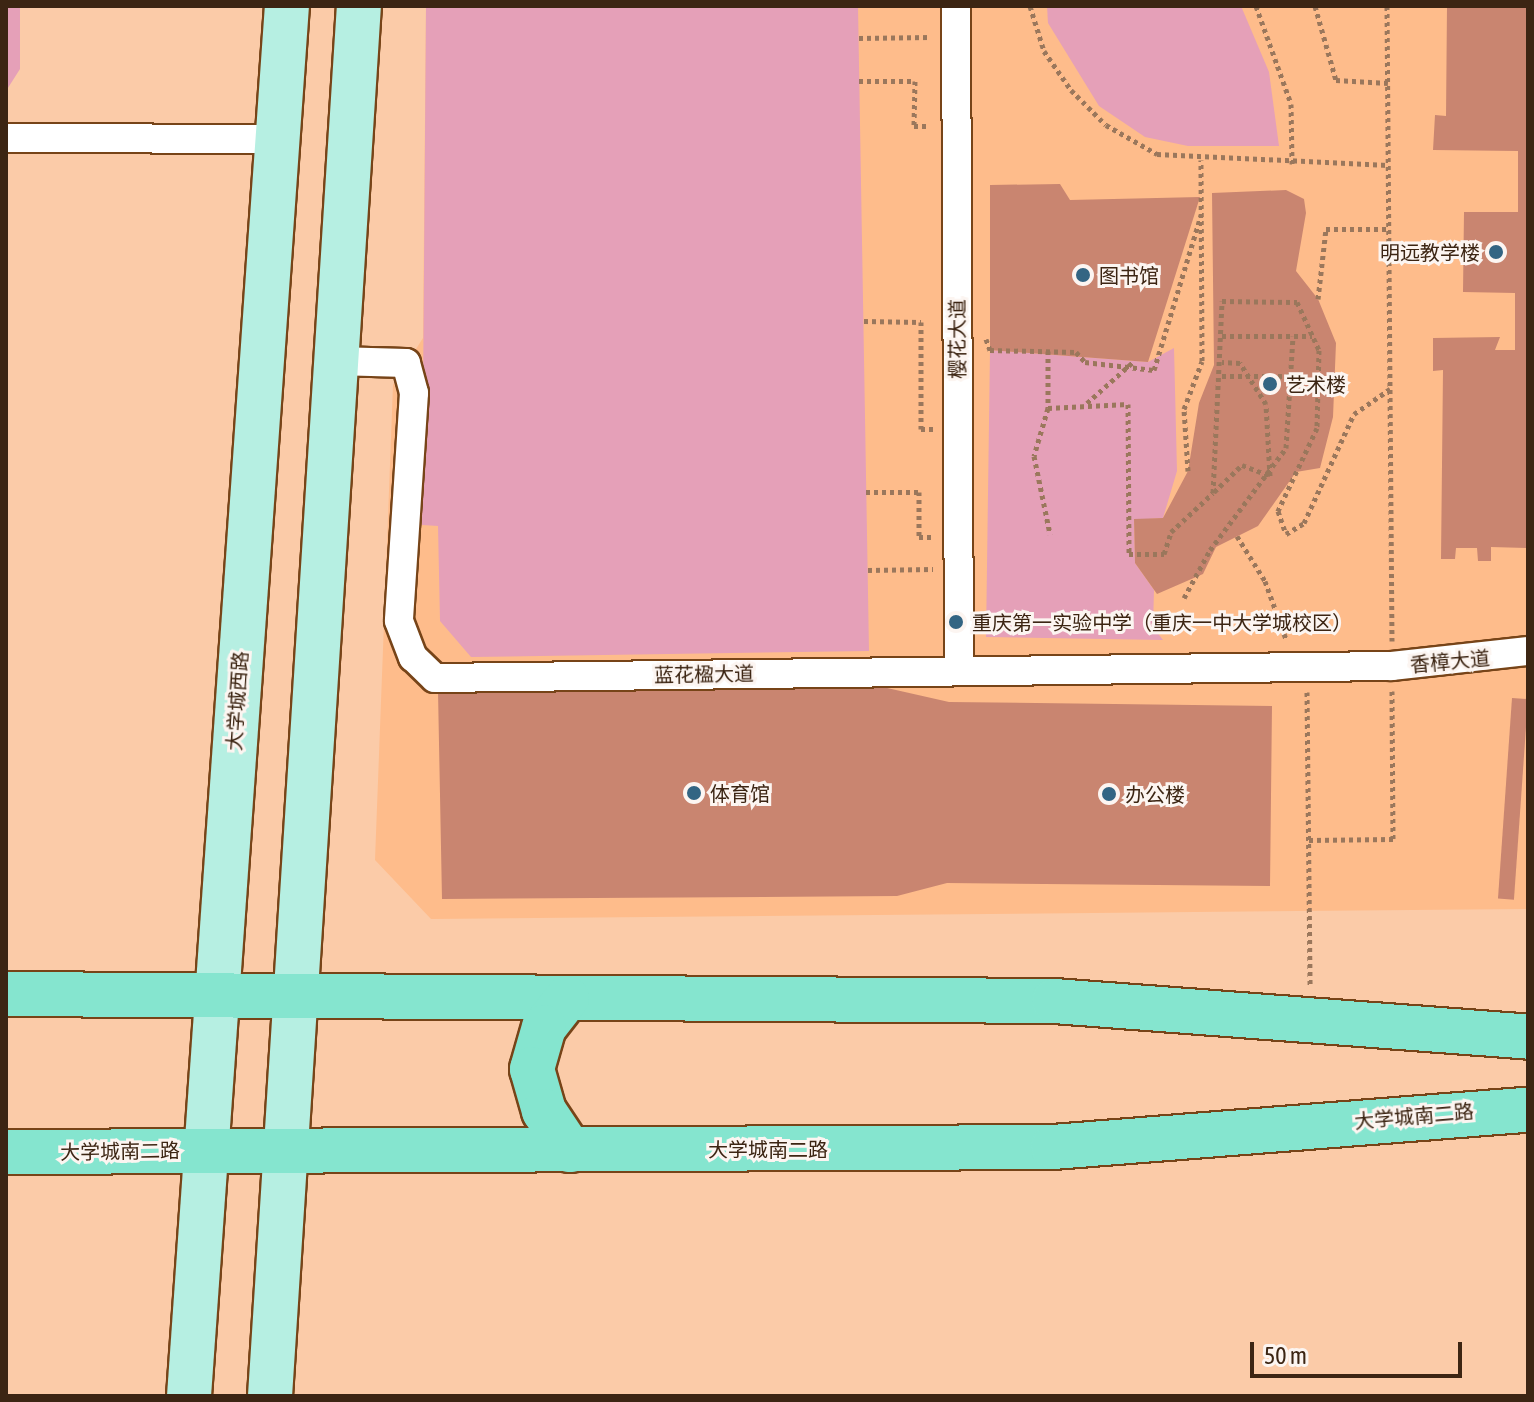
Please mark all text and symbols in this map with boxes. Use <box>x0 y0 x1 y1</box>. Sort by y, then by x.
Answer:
place label: 明远教学楼 <box>1380 240 1480 264</box>
marker: 明远教学楼 <box>1487 243 1505 261</box>
place label: 图书馆 <box>1099 263 1159 287</box>
marker: 图书馆 <box>1074 266 1092 284</box>
street label: 樱花大道 <box>945 299 969 379</box>
place label: 艺术楼 <box>1286 372 1346 396</box>
marker: 艺术楼 <box>1261 375 1279 393</box>
place label: 重庆第一实验中学（重庆一中大学城校区） <box>972 610 1352 634</box>
marker: 重庆第一实验中学（重庆一中大学城校区） <box>947 613 965 631</box>
street label: 香樟大道 <box>1409 646 1491 676</box>
street label: 大学城西路 <box>222 650 252 752</box>
street label: 蓝花楹大道 <box>654 661 754 687</box>
place label: 体育馆 <box>710 781 770 805</box>
place label: 办公楼 <box>1125 782 1185 806</box>
marker: 体育馆 <box>685 784 703 802</box>
marker: 办公楼 <box>1100 785 1118 803</box>
street label: 大学城南二路 <box>1353 1099 1475 1133</box>
street label: 大学城南二路 <box>708 1137 828 1161</box>
street label: 大学城南二路 <box>60 1138 180 1164</box>
scale bar <box>1254 1326 1466 1376</box>
text: 50 m <box>1264 1342 1307 1369</box>

